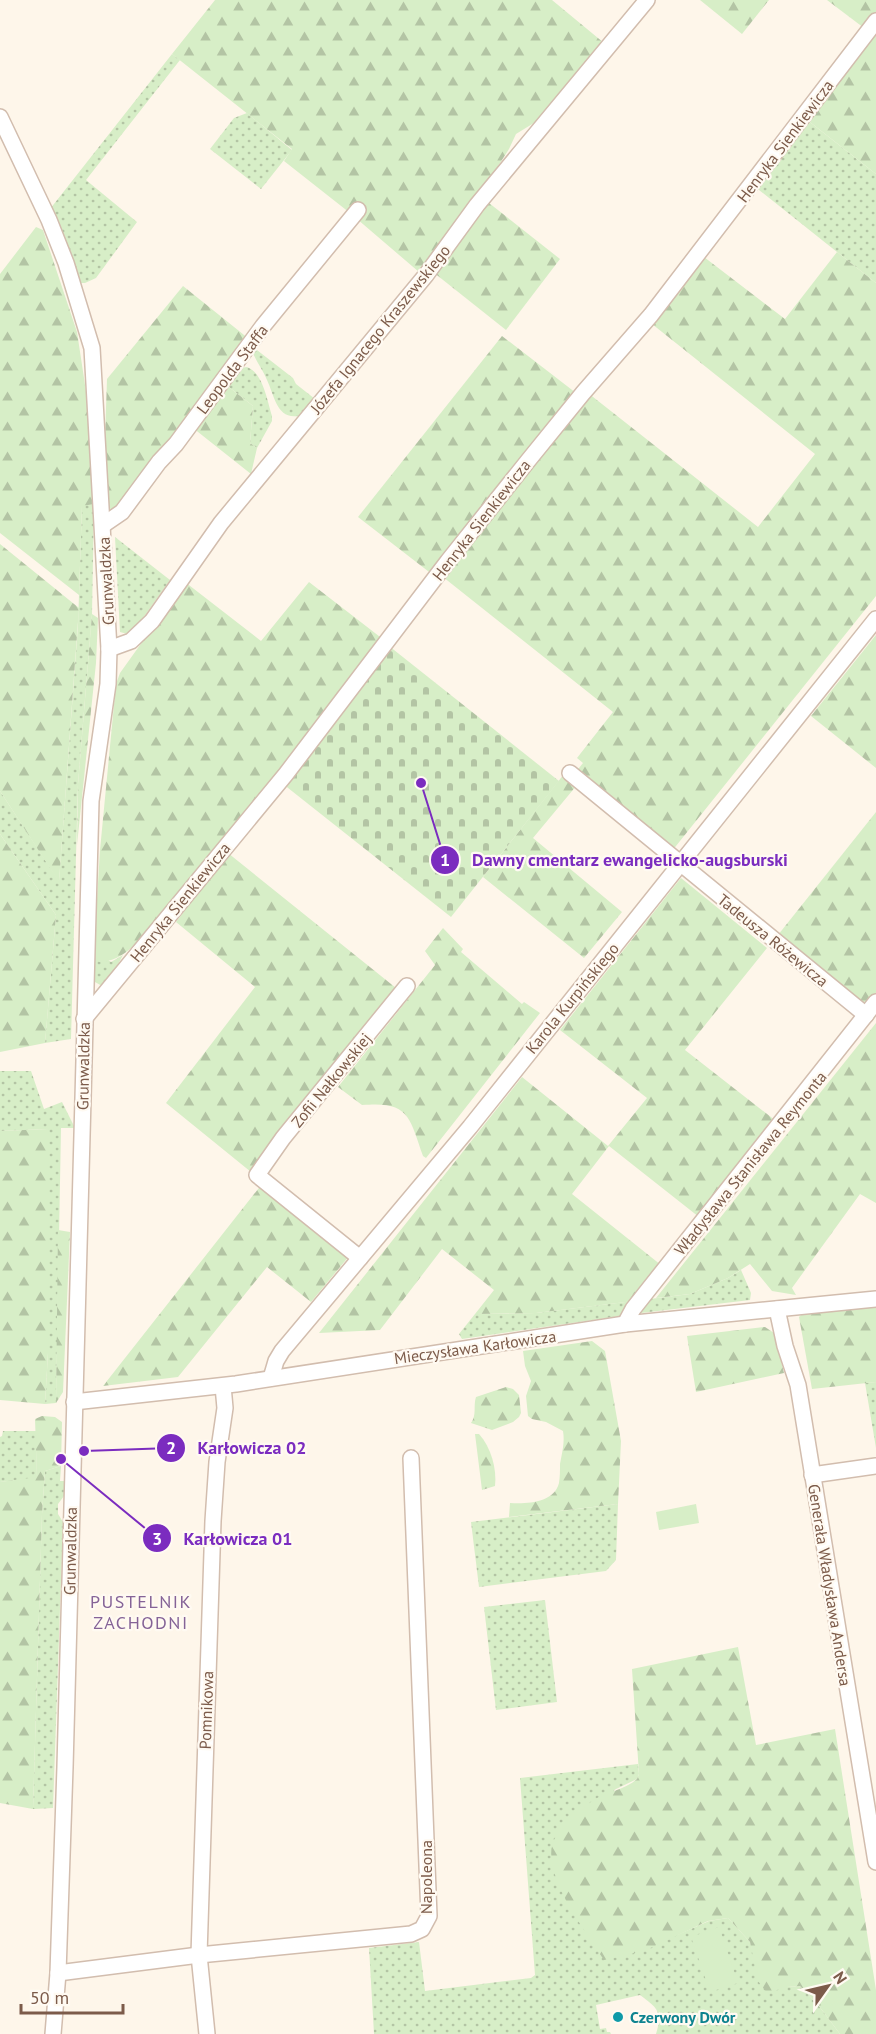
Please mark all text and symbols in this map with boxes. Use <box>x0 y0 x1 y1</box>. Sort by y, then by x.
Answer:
street label: Henryka Sienkiewicza <box>732 76 838 206</box>
street label: Józefa Ignacego Kraszewskiego <box>305 241 454 418</box>
street label: Leopolda Staffa <box>192 320 272 418</box>
street label: Henryka Sienkiewicza <box>428 455 534 585</box>
street label: Grunwaldzka <box>94 536 118 626</box>
street label: Henryka Sienkiewicza <box>126 838 234 966</box>
callout: Dawny cmentarz ewangelicko-augsburski <box>430 842 801 878</box>
text: 1 <box>440 848 450 871</box>
text: Dawny cmentarz ewangelicko-augsburski <box>472 848 788 871</box>
street label: Tadeusza Różewicza <box>714 889 832 991</box>
street label: Karola Kurpińskiego <box>521 938 623 1058</box>
street label: Grunwaldzka <box>72 1022 94 1110</box>
street label: Zofii Nałkowskiej <box>287 1029 375 1131</box>
street label: Władysława Stanisława Reymonta <box>670 1067 830 1259</box>
street label: Mieczysława Karłowicza <box>393 1326 557 1368</box>
callout: Karłowicza 02 <box>156 1430 319 1466</box>
text: 2 <box>166 1436 176 1459</box>
text: Karłowicza 02 <box>198 1436 306 1459</box>
street label: Generała Władysława Andersa <box>804 1482 856 1688</box>
street label: Grunwaldzka <box>59 1507 81 1595</box>
callout: Karłowicza 01 <box>142 1520 305 1556</box>
text: 3 <box>152 1527 162 1550</box>
text: Karłowicza 01 <box>184 1527 292 1550</box>
district label: PUSTELNIK ZACHODNI <box>90 1590 192 1634</box>
street label: Pomnikowa <box>195 1670 217 1750</box>
street label: Napoleona <box>416 1840 436 1914</box>
north arrow <box>798 1956 858 2016</box>
text: N <box>829 1968 852 1988</box>
scale bar <box>21 1977 123 2015</box>
text: 50 m <box>30 1986 69 2009</box>
place label: Czerwony Dwór <box>630 2007 736 2027</box>
marker: Czerwony Dwór <box>611 2010 625 2024</box>

